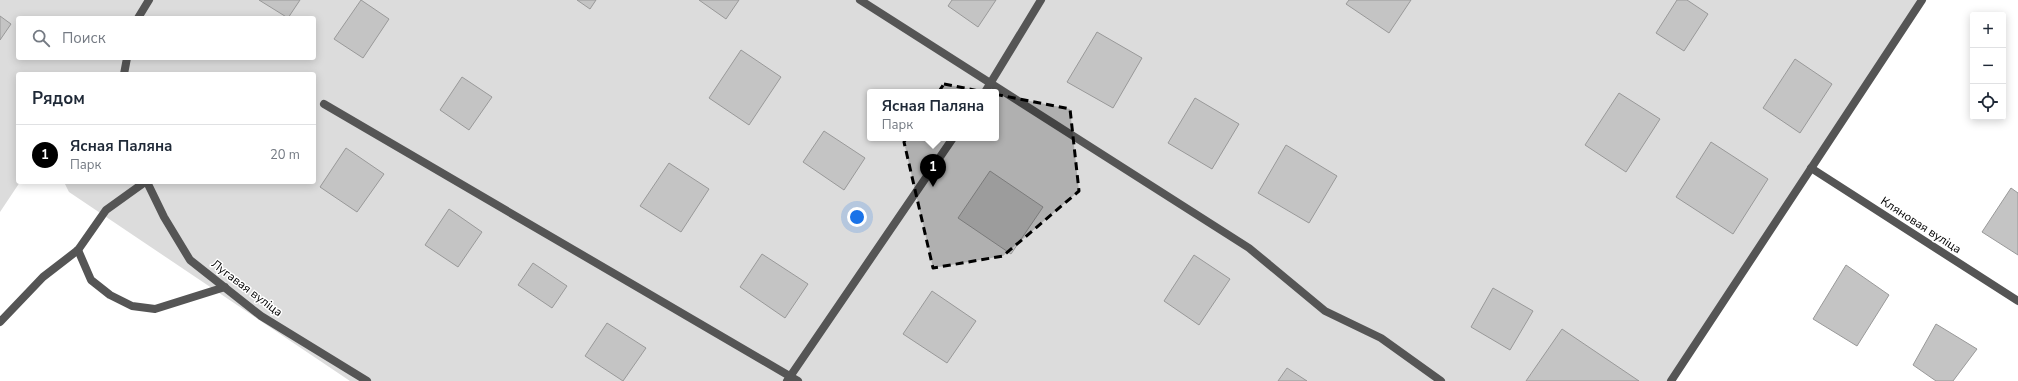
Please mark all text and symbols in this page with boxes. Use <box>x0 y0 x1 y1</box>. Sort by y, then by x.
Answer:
map controls <box>1970 12 2006 120</box>
button: + <box>1970 12 2006 48</box>
search box <box>16 16 316 60</box>
icon: search <box>30 27 52 49</box>
text: Поиск <box>62 28 106 48</box>
button: − <box>1970 48 2006 84</box>
button: locate <box>1970 84 2006 120</box>
text: Рядом <box>32 87 85 110</box>
popup <box>867 89 999 141</box>
text: Ясная Паляна <box>882 96 984 116</box>
text: Парк <box>882 116 913 134</box>
text: Ясная Паляна <box>70 136 172 156</box>
text: 1 <box>41 146 49 164</box>
text: 20 m <box>270 146 300 164</box>
pin: 1 <box>920 154 946 187</box>
text: Парк <box>70 156 101 174</box>
street label: Кляновая вуліца <box>1877 193 1965 257</box>
your location <box>847 207 867 227</box>
street label: Лугавая вуліца <box>208 256 286 320</box>

